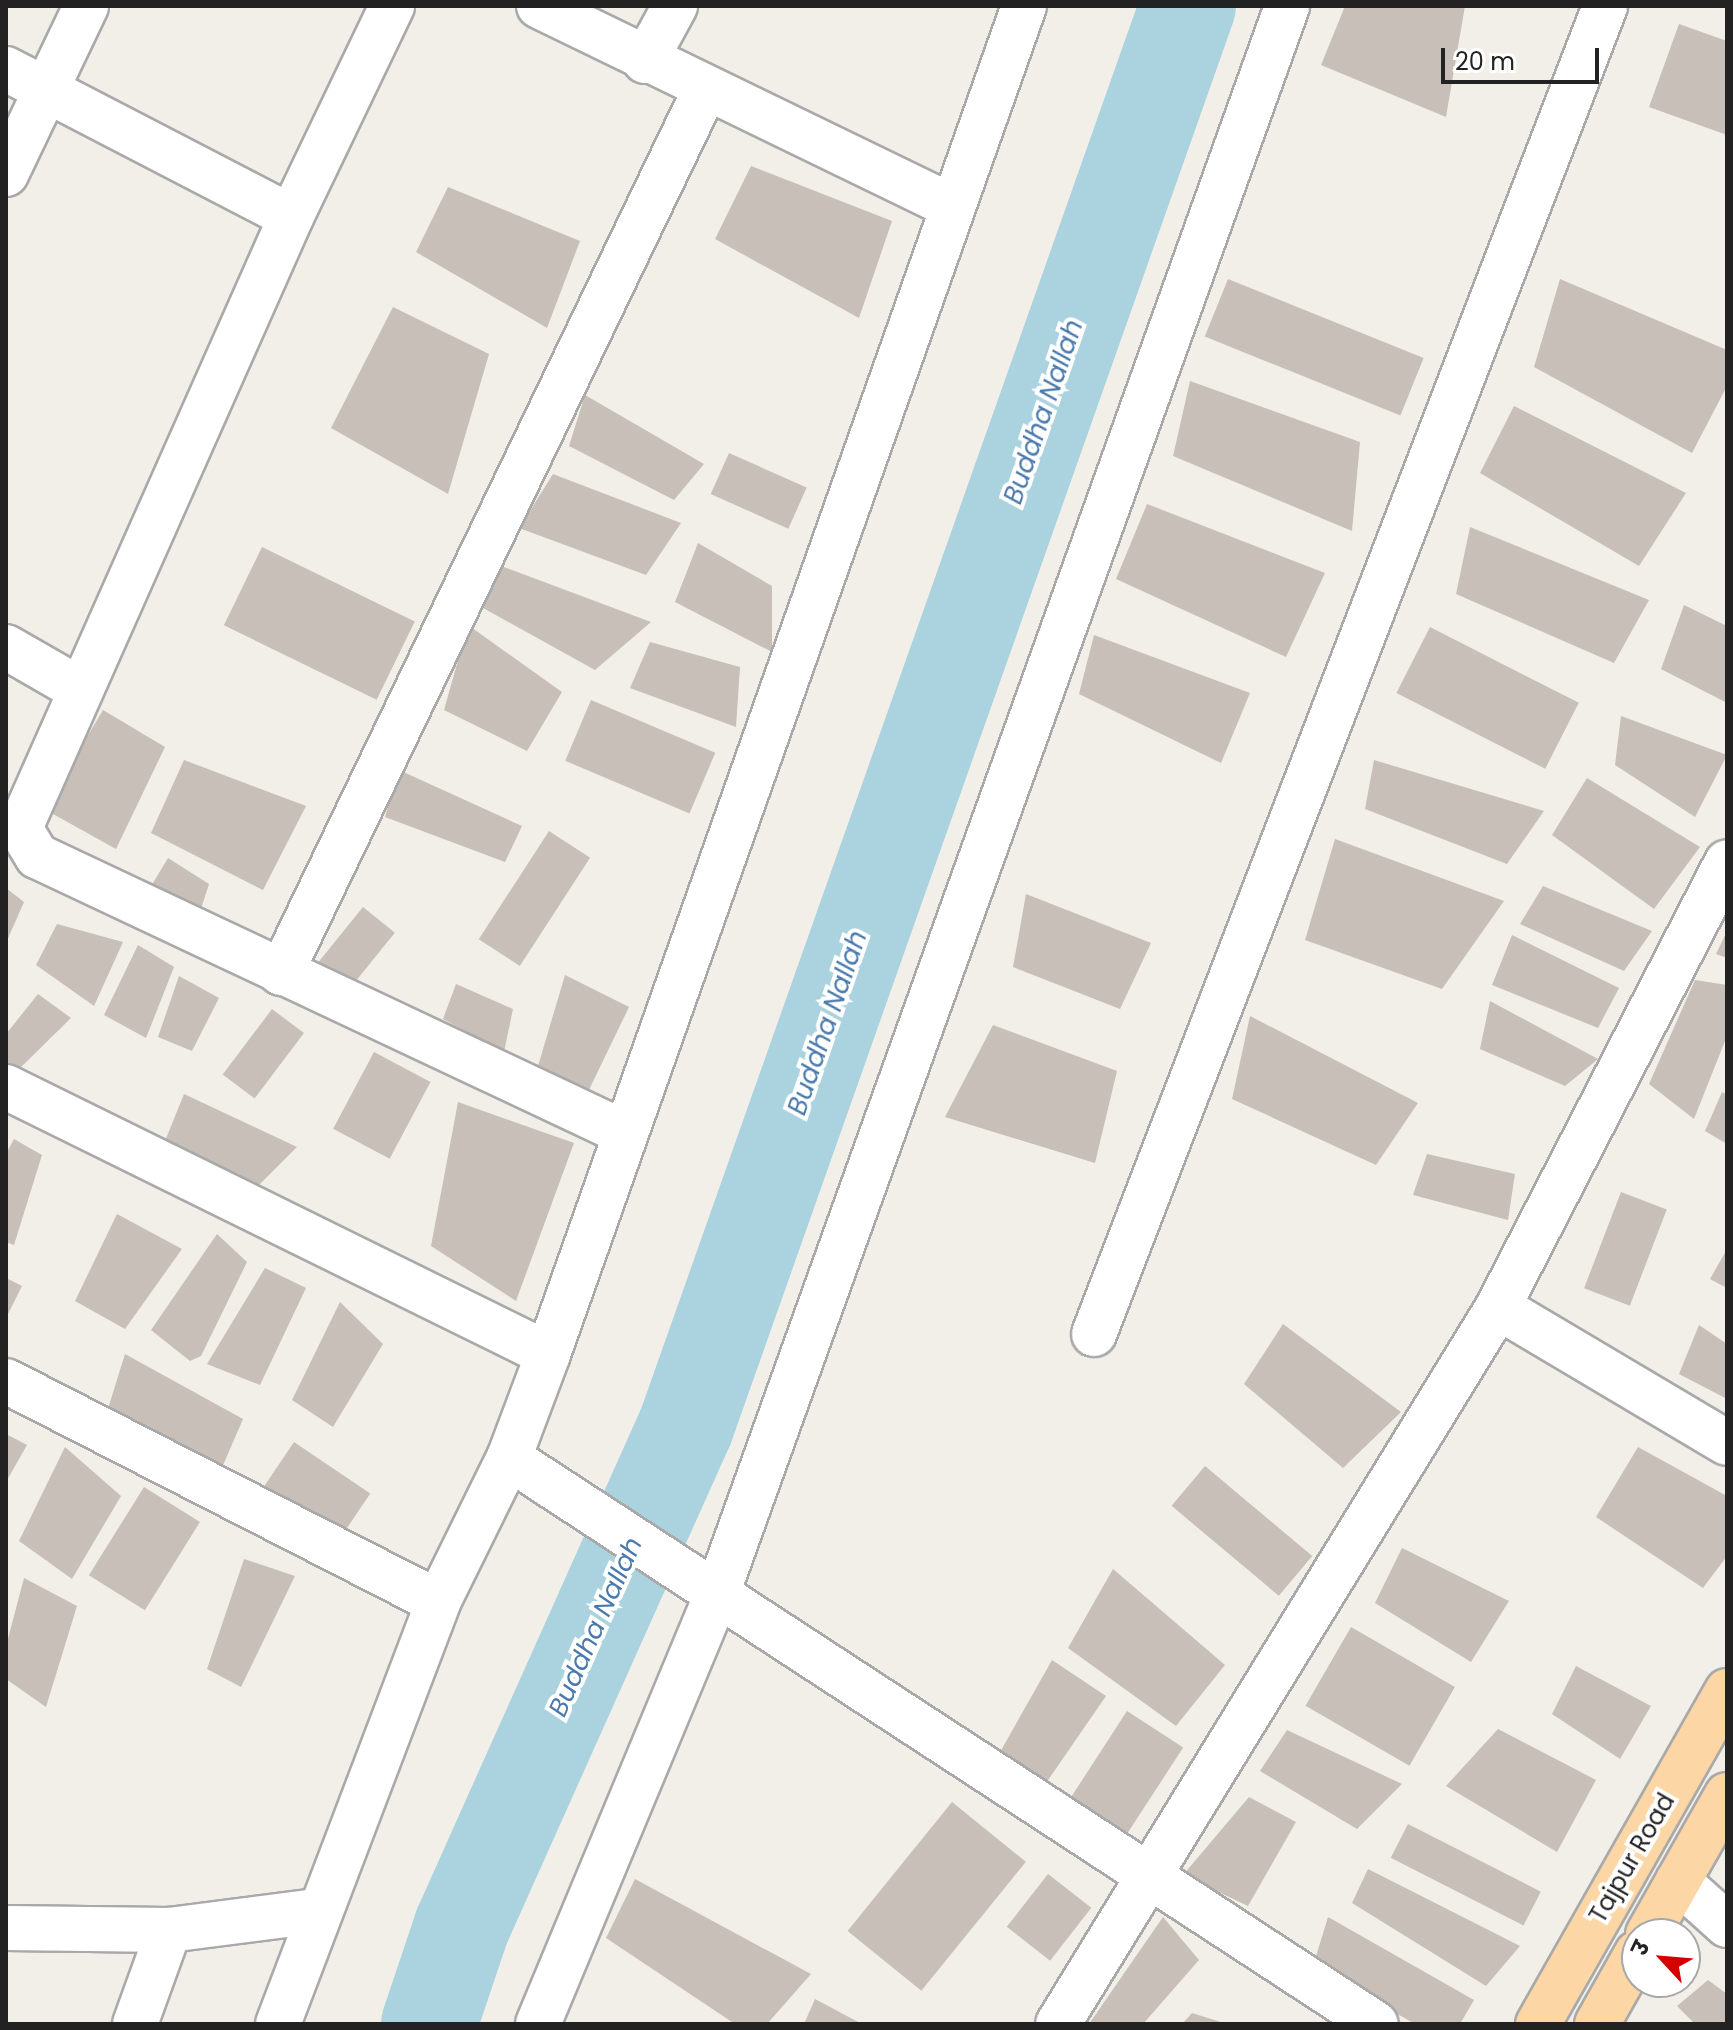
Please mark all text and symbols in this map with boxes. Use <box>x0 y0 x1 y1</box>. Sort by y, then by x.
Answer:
scale bar <box>1445 32 1603 82</box>
text: 20 m <box>1455 45 1515 78</box>
water label: Buddha Nallah <box>998 316 1090 508</box>
water label: Buddha Nallah <box>782 927 874 1119</box>
water label: Buddha Nallah <box>543 1533 649 1721</box>
street label: Tajpur Road <box>1583 1788 1681 1928</box>
north arrow <box>1621 1918 1701 1998</box>
text: उ <box>1624 1936 1657 1961</box>

